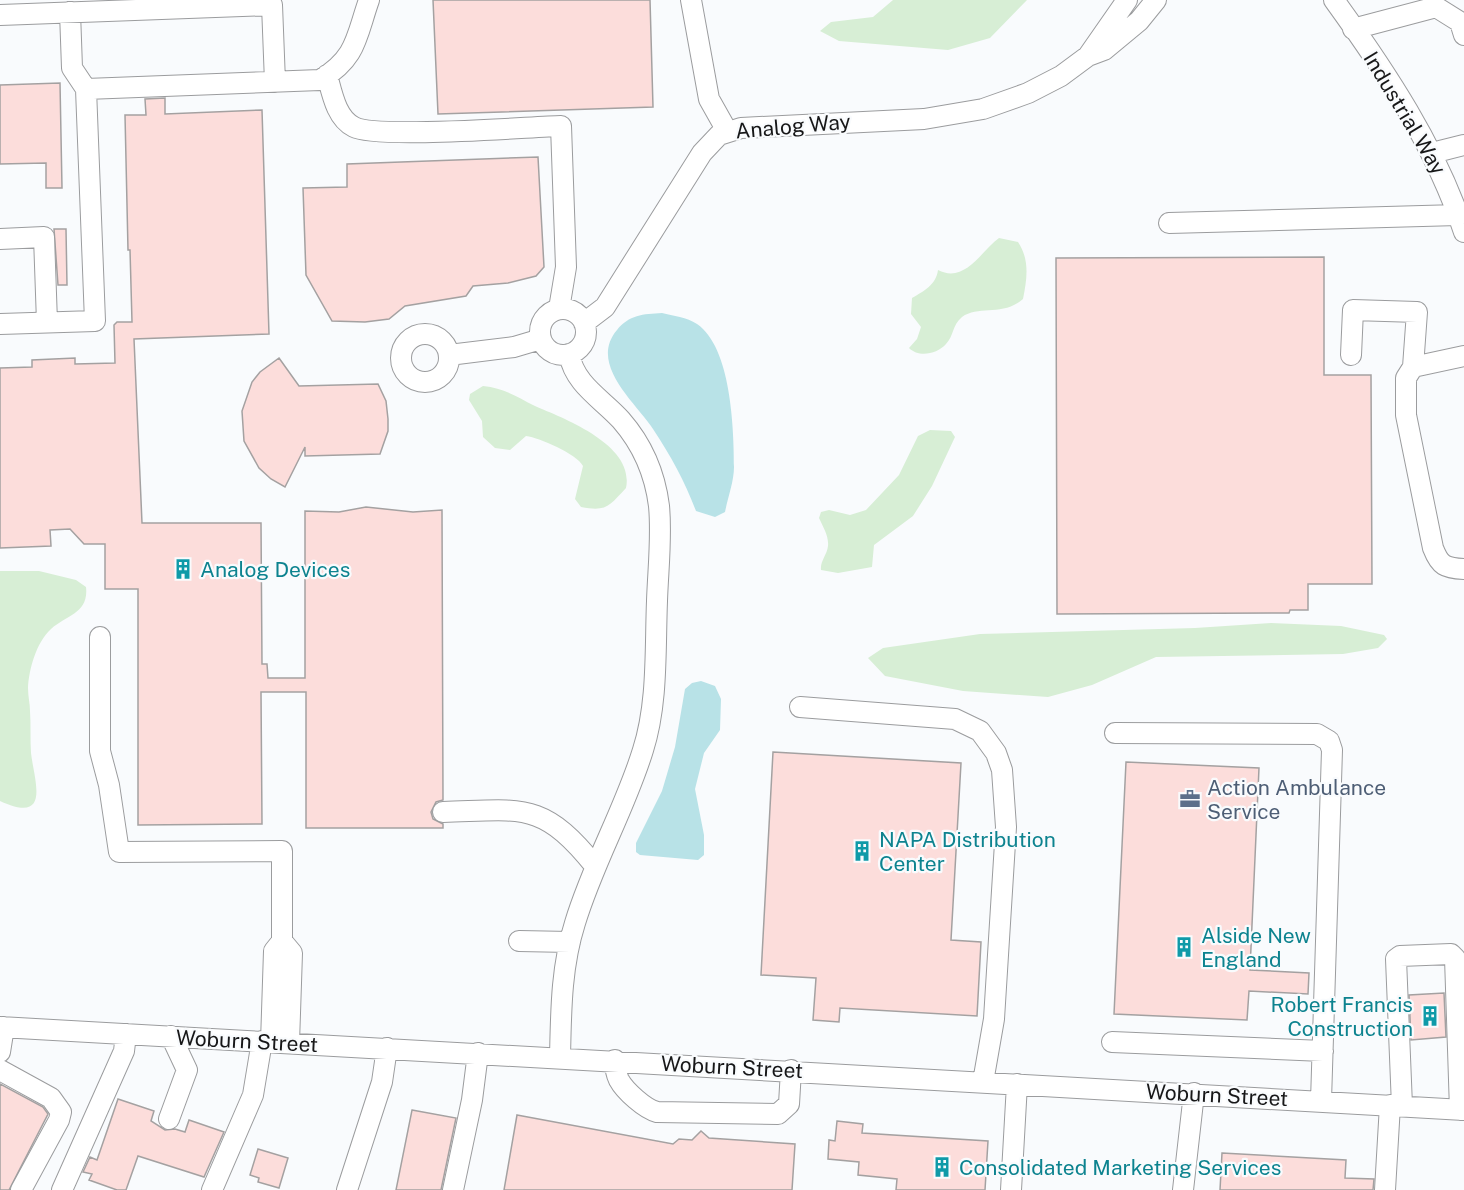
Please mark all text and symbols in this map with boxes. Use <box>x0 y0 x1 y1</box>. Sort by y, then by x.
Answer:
street label: Industrial Way <box>1359 47 1451 179</box>
street label: Analog Way <box>734 109 852 143</box>
building icon: Analog Devices <box>171 557 195 581</box>
place label: Analog Devices <box>200 557 350 582</box>
place label: Action Ambulance Service <box>1207 775 1386 824</box>
office icon: Action Ambulance Service <box>1178 787 1202 811</box>
place label: NAPA Distribution Center <box>879 827 1056 876</box>
building icon: NAPA Distribution Center <box>850 839 874 863</box>
place label: Alside New England <box>1201 923 1311 972</box>
building icon: Alside New England <box>1172 935 1196 959</box>
place label: Robert Francis Construction <box>1271 992 1413 1041</box>
building icon: Robert Francis Construction <box>1418 1004 1442 1028</box>
street label: Woburn Street <box>175 1025 319 1057</box>
street label: Woburn Street <box>660 1051 804 1083</box>
street label: Woburn Street <box>1145 1079 1289 1111</box>
building icon: Consolidated Marketing Services <box>930 1155 954 1179</box>
place label: Consolidated Marketing Services <box>959 1155 1281 1180</box>

